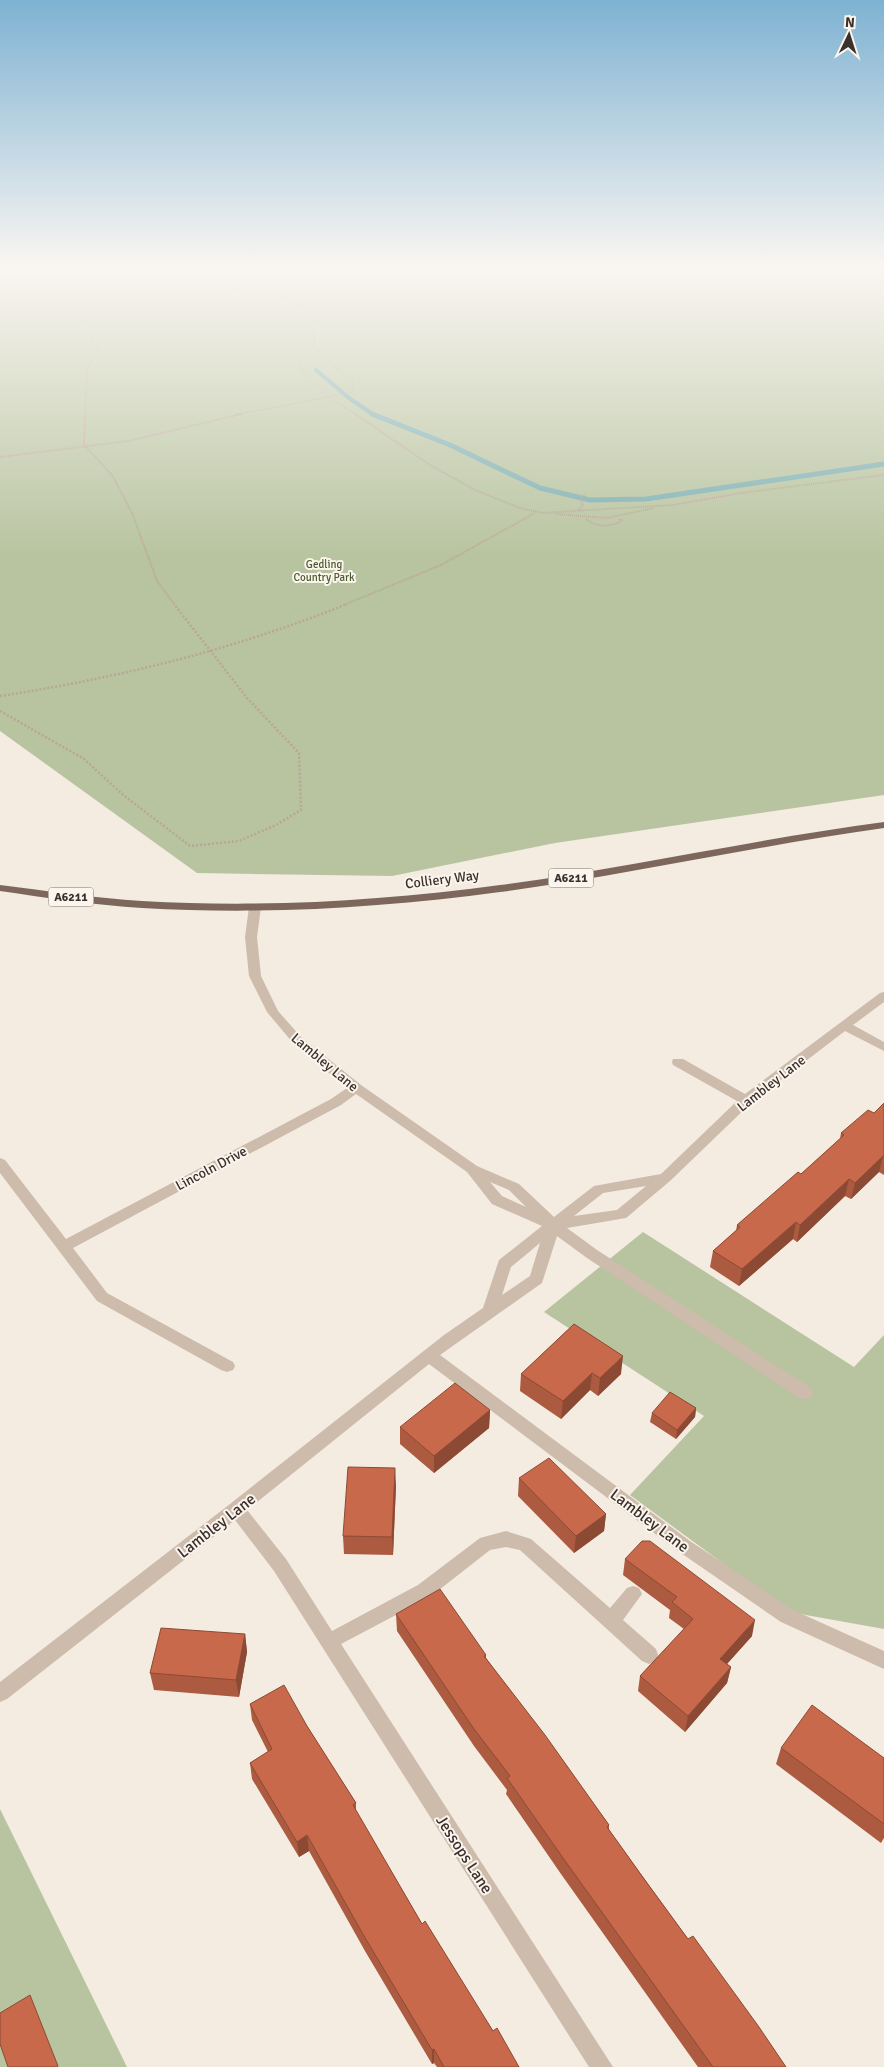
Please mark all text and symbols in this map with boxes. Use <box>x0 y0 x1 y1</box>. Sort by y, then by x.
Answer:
north arrow <box>824 10 874 60</box>
text: N <box>844 14 855 31</box>
park label: Gedling Country Park <box>293 558 355 584</box>
street label: Colliery Way <box>404 866 480 892</box>
road number: A6211 <box>548 868 594 888</box>
road number: A6211 <box>48 888 94 906</box>
street label: Lambley Lane <box>288 1029 362 1095</box>
street label: Lambley Lane <box>734 1051 809 1115</box>
street label: Lincoln Drive <box>173 1143 250 1194</box>
street label: Lambley Lane <box>606 1485 693 1557</box>
street label: Lambley Lane <box>173 1489 260 1563</box>
street label: Jessops Lane <box>431 1812 497 1898</box>

